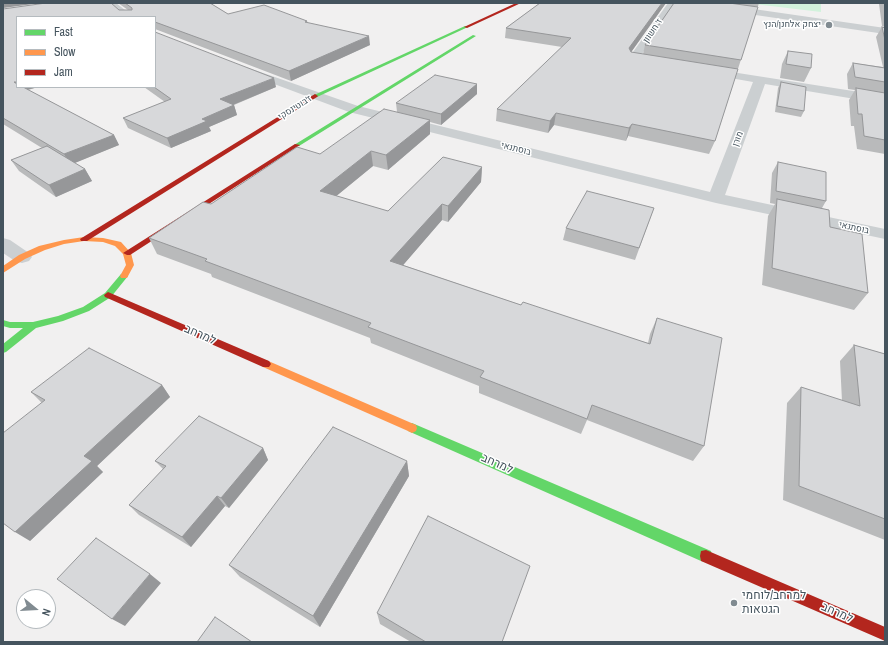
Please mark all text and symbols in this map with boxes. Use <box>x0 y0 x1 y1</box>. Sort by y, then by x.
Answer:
legend <box>16 16 156 88</box>
street label: ז' חשוון <box>641 17 665 45</box>
place label: יצחק אלחנן/הנץ <box>763 20 821 30</box>
marker: יצחק אלחנן/הנץ <box>824 20 834 30</box>
text: Fast <box>54 24 73 40</box>
text: Slow <box>54 44 75 60</box>
text: Jam <box>54 64 73 80</box>
street label: ז'בוטינסקי <box>276 93 314 123</box>
street label: מורן <box>730 130 746 148</box>
street label: בוסתנאי <box>500 140 532 158</box>
street label: בוסתנאי <box>838 220 870 236</box>
street label: למרחב <box>182 322 218 348</box>
street label: למרחב <box>479 451 515 477</box>
north arrow <box>16 589 56 629</box>
place label: למרחב/לוחמי הגטאות <box>742 589 806 617</box>
marker: למרחב/לוחמי הגטאות <box>729 598 739 608</box>
street label: למרחב <box>819 600 855 626</box>
text: N <box>39 607 54 618</box>

